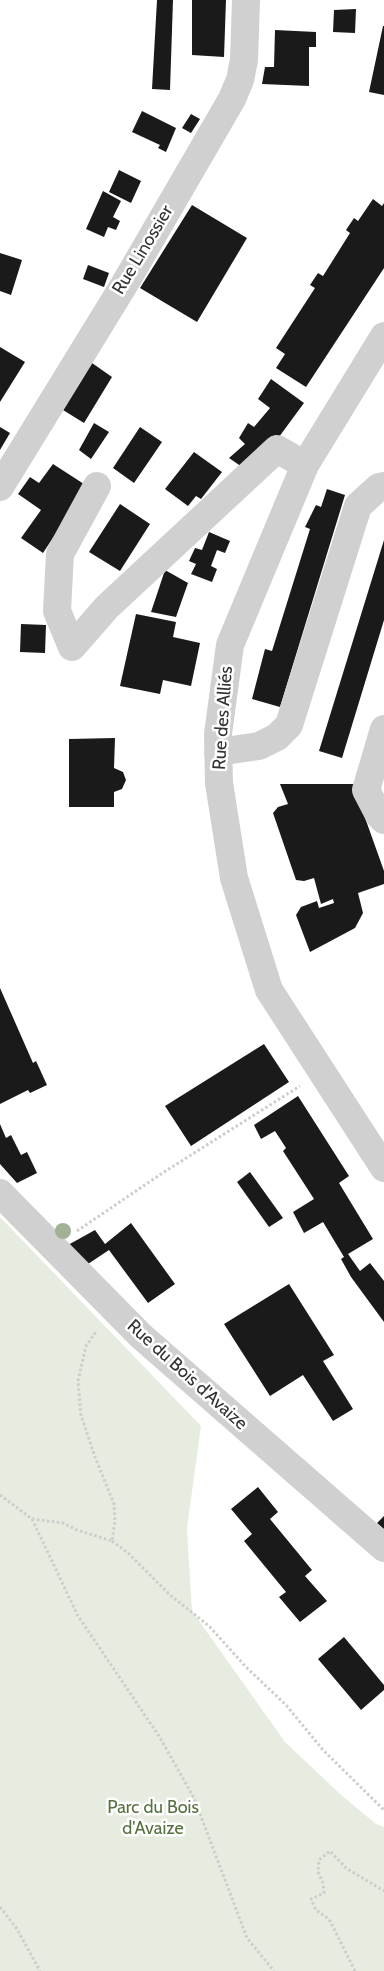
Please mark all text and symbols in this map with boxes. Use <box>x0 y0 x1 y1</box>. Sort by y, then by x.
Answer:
street label: Rue Linossier <box>108 202 178 298</box>
street label: Rue des Alliés <box>209 665 237 771</box>
street label: Rue du Bois d'Avaize <box>122 1315 252 1435</box>
park label: Parc du Bois d'Avaize <box>107 1797 199 1840</box>

